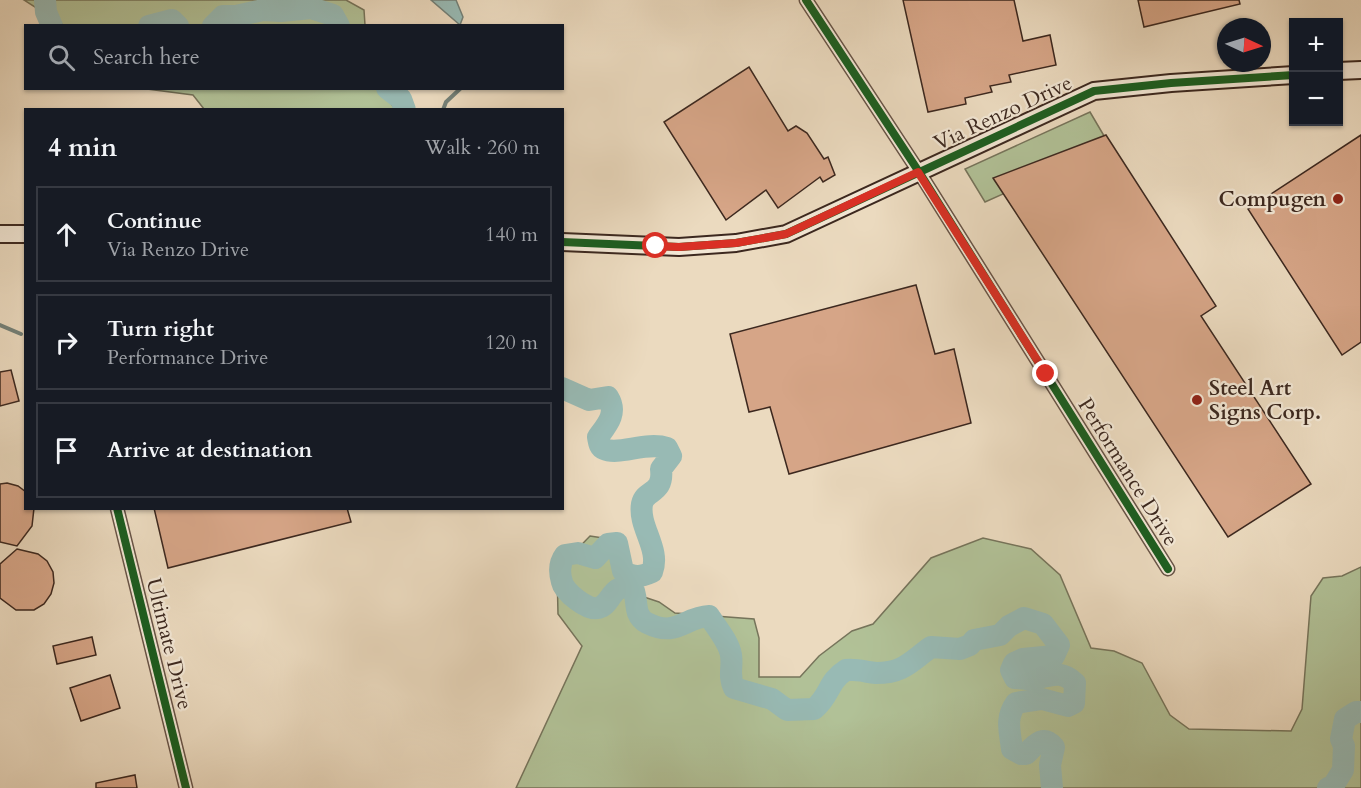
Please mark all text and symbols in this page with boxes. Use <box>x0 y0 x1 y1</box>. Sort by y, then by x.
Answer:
north arrow <box>1217 18 1271 72</box>
map controls <box>1289 18 1343 126</box>
button: + <box>1289 18 1343 72</box>
search box <box>24 24 564 90</box>
icon: search <box>45 41 78 74</box>
text: Search here <box>93 42 200 72</box>
street label: Via Renzo Drive <box>929 68 1077 158</box>
button: − <box>1289 72 1343 126</box>
text: 4 min <box>48 130 117 165</box>
text: Walk · 260 m <box>425 134 540 161</box>
place label: Compugen <box>1219 185 1327 214</box>
marker: Compugen <box>1331 192 1345 206</box>
text: Continue <box>107 206 202 236</box>
icon: ahead <box>50 218 83 251</box>
text: 140 m <box>485 221 538 248</box>
route start <box>642 232 668 258</box>
text: Via Renzo Drive <box>107 236 249 263</box>
text: Turn right <box>107 314 214 344</box>
icon: right <box>50 326 83 359</box>
text: 120 m <box>485 329 538 356</box>
text: Performance Drive <box>107 344 268 371</box>
route end <box>1032 360 1058 386</box>
place label: Steel Art Signs Corp. <box>1209 374 1321 427</box>
street label: Performance Drive <box>1071 393 1185 551</box>
marker: Steel Art Signs Corp. <box>1190 393 1204 407</box>
icon: arrive <box>50 434 83 467</box>
text: Arrive at destination <box>107 435 312 465</box>
street label: Ultimate Drive <box>139 575 199 713</box>

